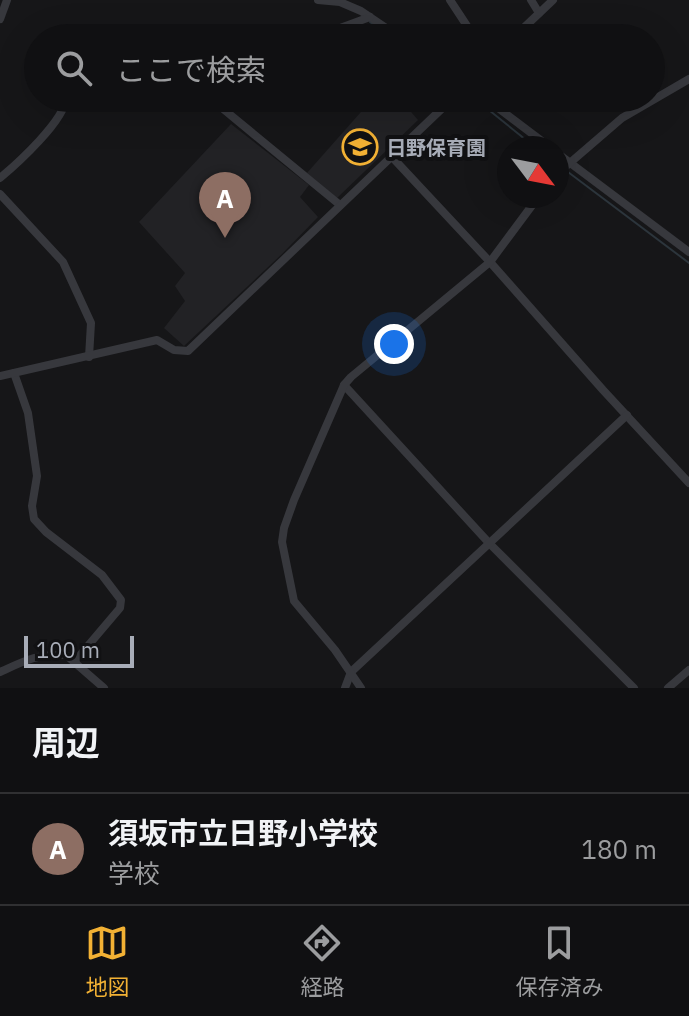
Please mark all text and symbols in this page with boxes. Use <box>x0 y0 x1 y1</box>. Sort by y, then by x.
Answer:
search box <box>24 24 665 112</box>
icon: search <box>52 46 96 90</box>
text: ここで検索 <box>116 50 266 89</box>
school or university icon: 日野保育園 <box>341 128 379 166</box>
place label: 日野保育園 <box>386 134 486 161</box>
north arrow <box>497 136 569 208</box>
pin: A <box>199 172 251 238</box>
your location <box>374 324 414 364</box>
scale bar <box>24 632 134 668</box>
text: 100 m <box>36 635 100 664</box>
text: 周辺 <box>32 720 100 764</box>
text: 須坂市立日野小学校 <box>108 813 378 852</box>
text: A <box>49 832 67 866</box>
text: 180 m <box>581 832 657 866</box>
text: 学校 <box>108 856 160 890</box>
tab: 地図 <box>85 921 130 1001</box>
tab: 経路 <box>300 921 345 1001</box>
tab: 保存済み <box>515 921 604 1001</box>

